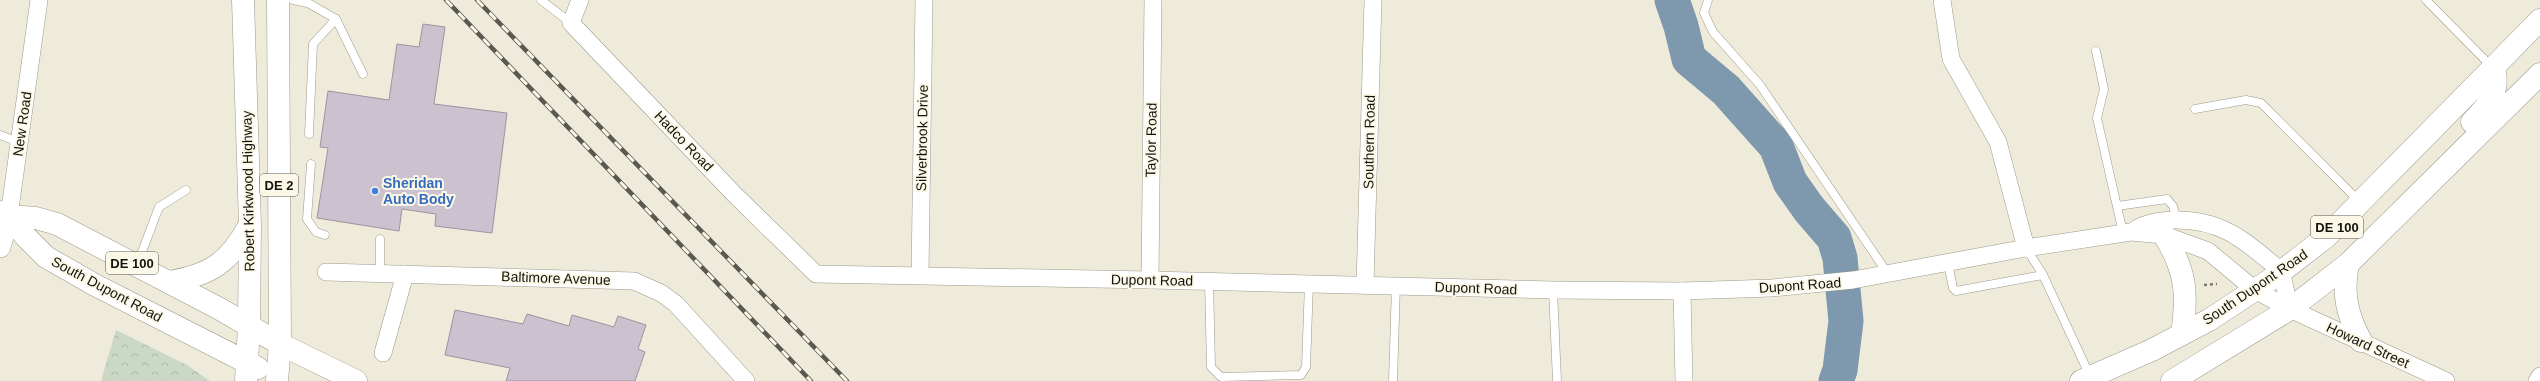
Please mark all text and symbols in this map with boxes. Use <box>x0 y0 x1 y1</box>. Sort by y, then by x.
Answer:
street label: Silverbrook Drive <box>913 84 931 191</box>
street label: New Road <box>10 91 34 157</box>
street label: Southern Road <box>1360 95 1378 189</box>
street label: Taylor Road <box>1142 103 1160 177</box>
street label: Hadco Road <box>651 107 717 175</box>
street label: Robert Kirkwood Highway <box>239 110 257 272</box>
road number: DE 2 <box>260 174 298 196</box>
place label: Sheridan Auto Body <box>383 175 454 207</box>
marker: Sheridan Auto Body <box>370 186 380 196</box>
road number: DE 100 <box>2311 216 2363 238</box>
street label: South Dupont Road <box>2200 246 2310 328</box>
road number: DE 100 <box>106 252 158 274</box>
street label: South Dupont Road <box>49 253 165 325</box>
street label: Baltimore Avenue <box>501 268 611 288</box>
street label: Dupont Road <box>1111 271 1193 289</box>
street label: Dupont Road <box>1758 274 1842 296</box>
street label: Dupont Road <box>1434 279 1518 297</box>
street label: Howard Street <box>2324 319 2412 371</box>

